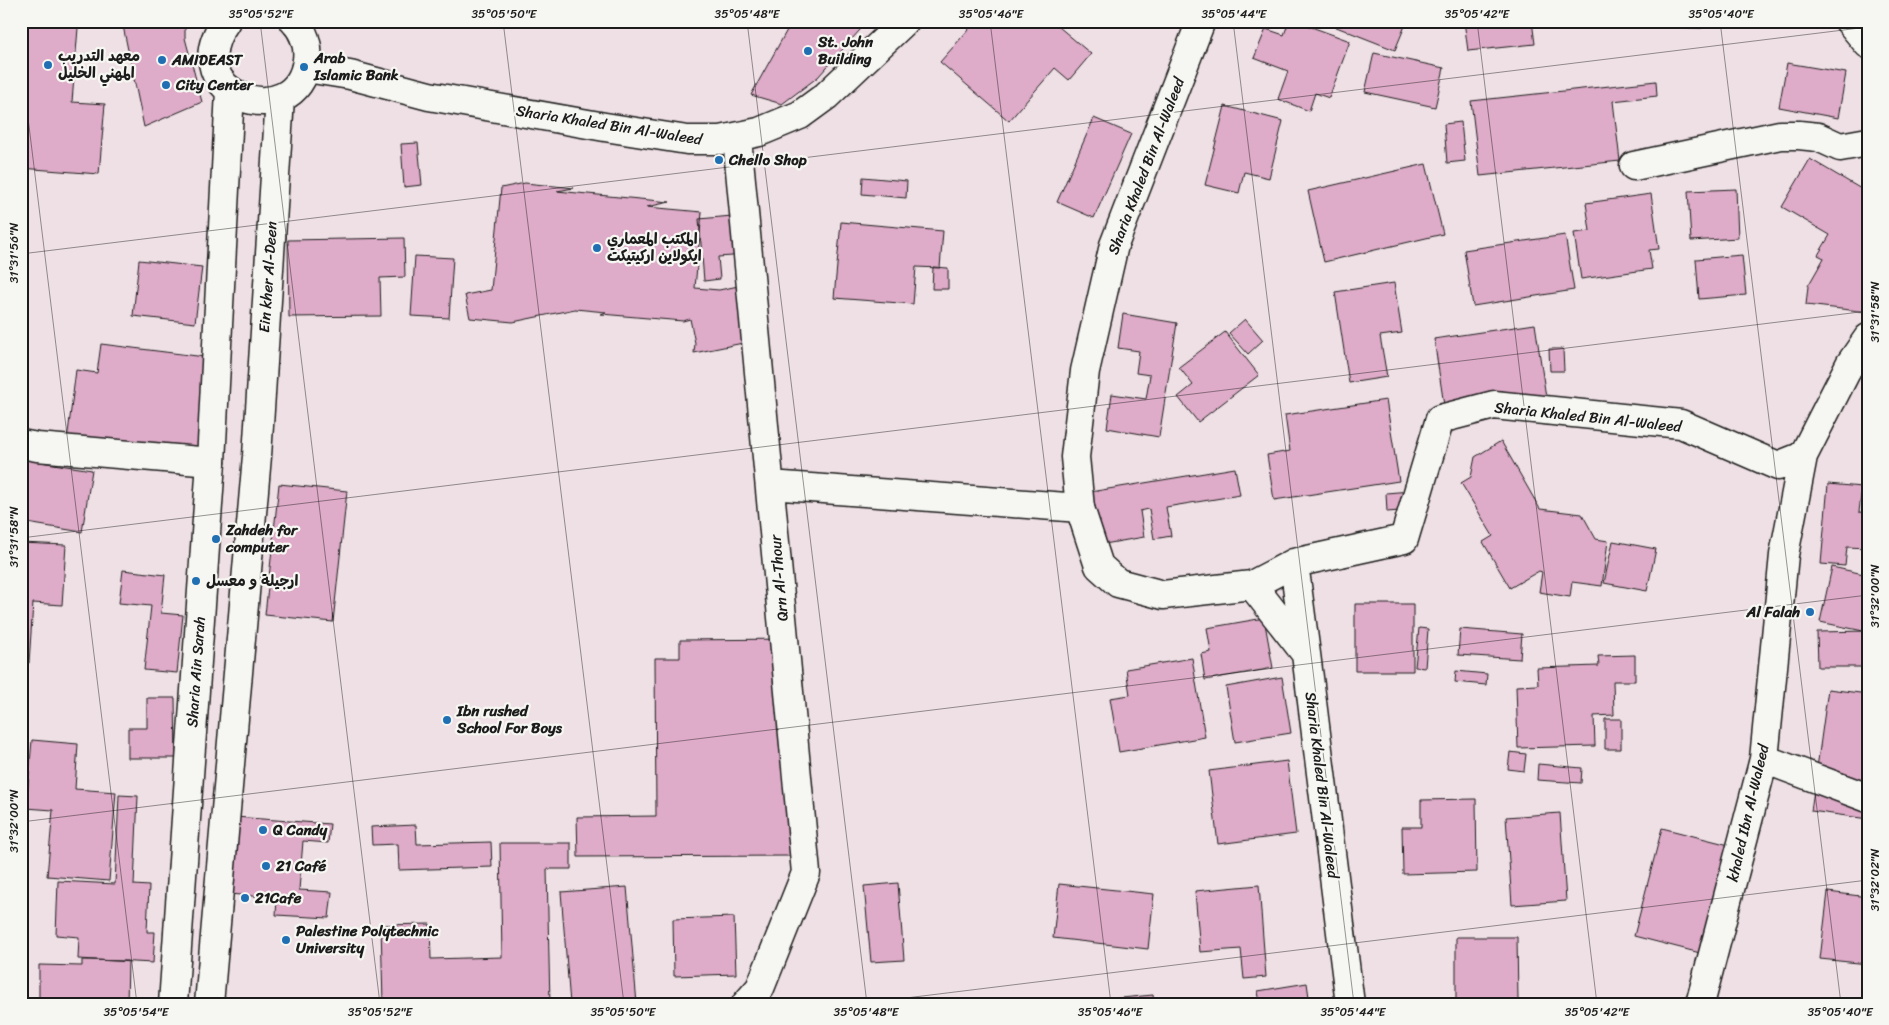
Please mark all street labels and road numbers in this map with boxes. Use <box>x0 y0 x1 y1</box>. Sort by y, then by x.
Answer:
street label: Sharia Khaled Bin Al-Waleed <box>1100 73 1192 258</box>
street label: Sharia Khaled Bin Al-Waleed <box>514 97 705 153</box>
street label: Ein kher Al-Deen <box>251 220 285 334</box>
street label: Sharia Khaled Bin Al-Waleed <box>1493 394 1684 440</box>
street label: Qrn Al-Thour <box>762 533 796 622</box>
street label: Sharia Ain Sarah <box>179 616 213 728</box>
street label: Sharia Khaled Bin Al-Waleed <box>1298 690 1346 881</box>
street label: khaled Ibn Al-Waleed <box>1720 741 1777 884</box>

